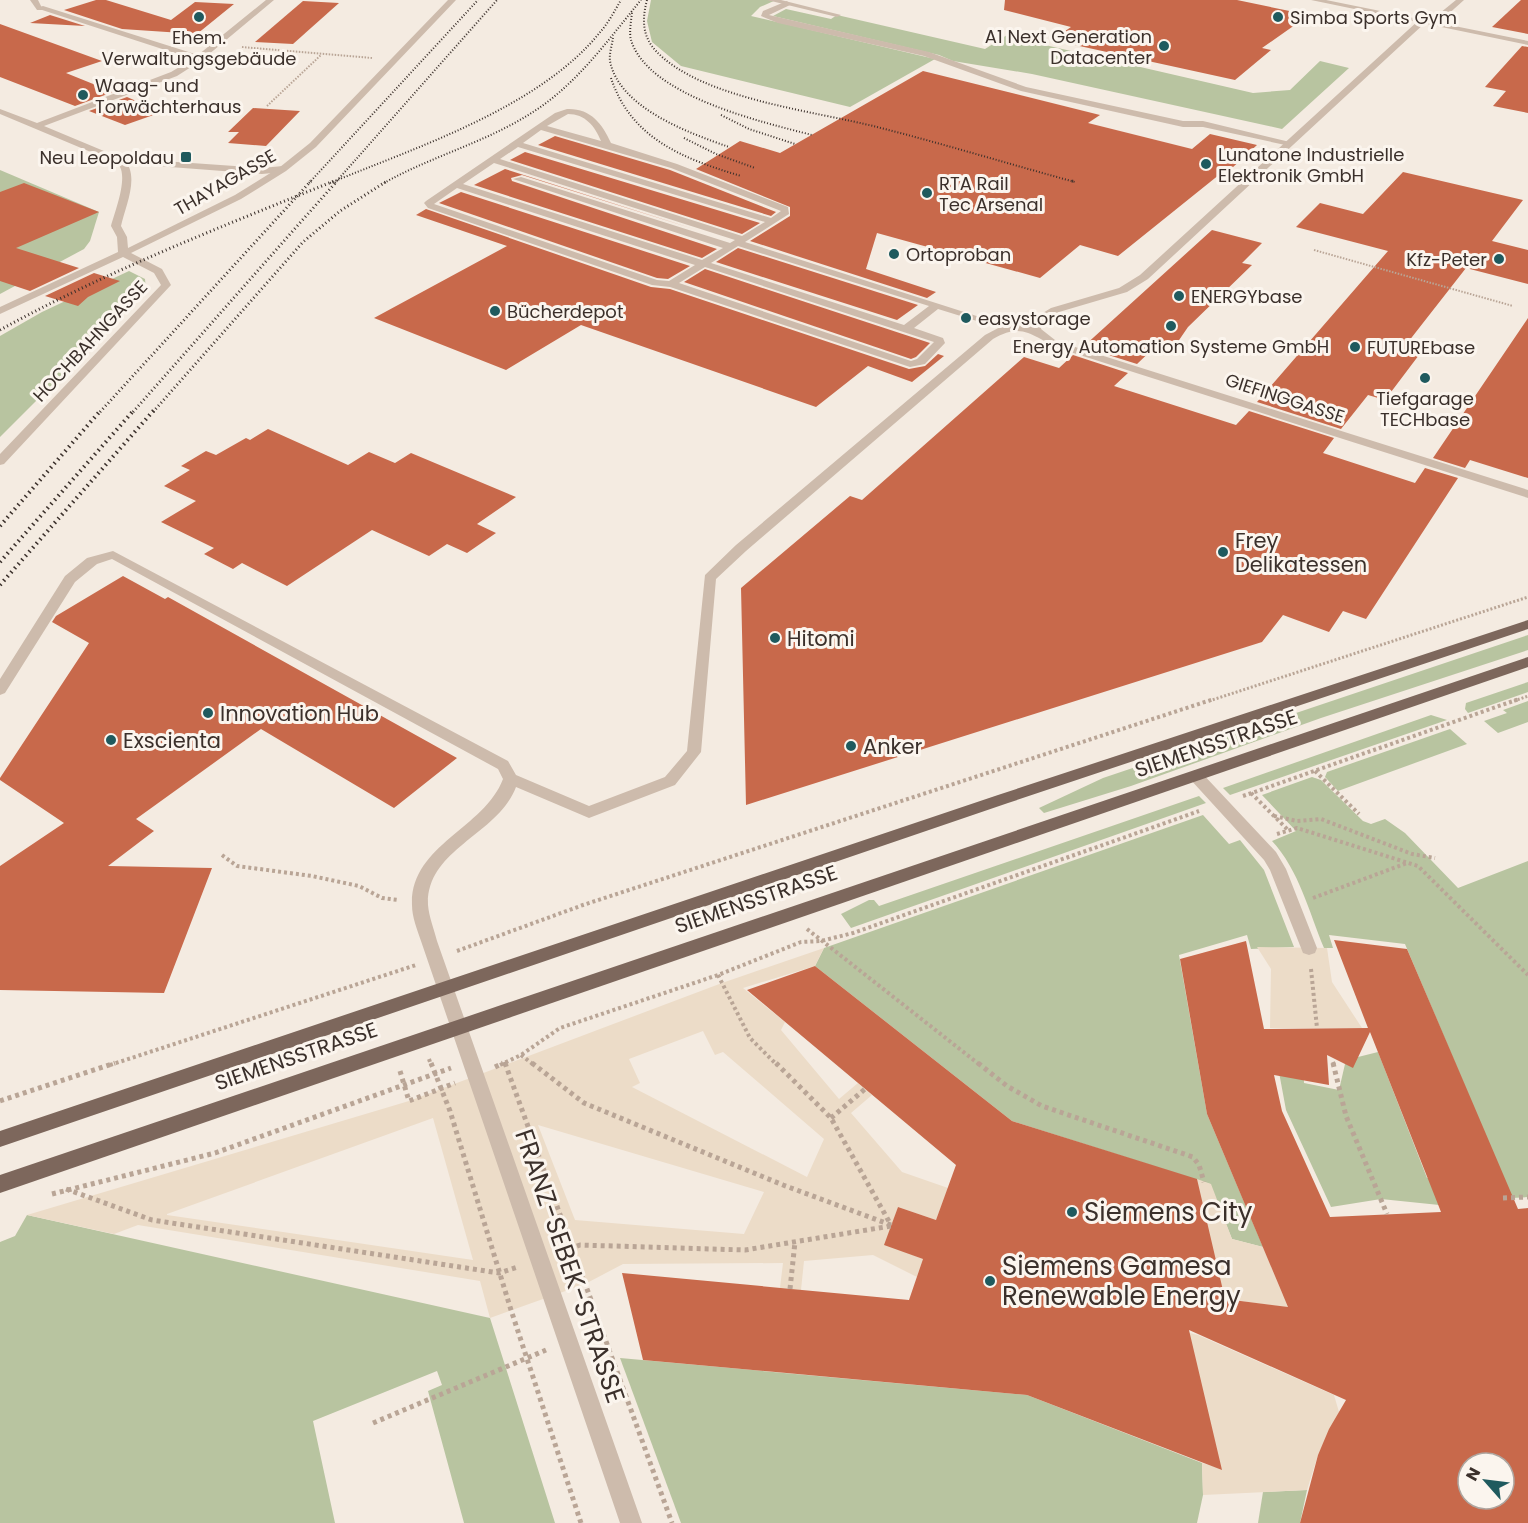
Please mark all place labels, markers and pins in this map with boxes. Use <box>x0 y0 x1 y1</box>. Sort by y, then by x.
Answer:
place label: Simba Sports Gym <box>1290 5 1457 30</box>
marker: Ehem. Verwaltungsgebäude <box>192 10 206 24</box>
marker: Simba Sports Gym <box>1271 10 1285 24</box>
place label: A1 Next Generation Datacenter <box>985 24 1152 70</box>
place label: Ehem. Verwaltungsgebäude <box>101 25 297 71</box>
marker: A1 Next Generation Datacenter <box>1157 39 1171 53</box>
place label: Waag- und Torwächterhaus <box>95 73 241 119</box>
marker: Waag- und Torwächterhaus <box>76 88 90 102</box>
place label: Lunatone Industrielle Elektronik GmbH <box>1218 142 1404 188</box>
place label: Neu Leopoldau <box>39 145 174 170</box>
marker: Neu Leopoldau <box>179 150 193 164</box>
marker: Lunatone Industrielle Elektronik GmbH <box>1199 157 1213 171</box>
place label: RTA Rail Tec Arsenal <box>939 171 1043 217</box>
marker: RTA Rail Tec Arsenal <box>920 186 934 200</box>
place label: Ortoproban <box>906 242 1011 267</box>
marker: Ortoproban <box>887 247 901 261</box>
place label: Kfz-Peter <box>1406 247 1487 272</box>
marker: Kfz-Peter <box>1492 252 1506 266</box>
place label: ENERGYbase <box>1191 284 1302 309</box>
marker: ENERGYbase <box>1172 289 1186 303</box>
place label: Bücherdepot <box>507 299 623 324</box>
marker: Bücherdepot <box>488 304 502 318</box>
place label: easystorage <box>978 306 1091 331</box>
marker: easystorage <box>959 311 973 325</box>
marker: Energy Automation Systeme GmbH <box>1164 319 1178 333</box>
place label: Energy Automation Systeme GmbH <box>1013 334 1329 359</box>
place label: FUTUREbase <box>1367 335 1475 360</box>
marker: FUTUREbase <box>1348 340 1362 354</box>
marker: Tiefgarage TECHbase <box>1418 371 1432 385</box>
place label: Tiefgarage TECHbase <box>1376 386 1474 432</box>
place label: Frey Delikatessen <box>1235 526 1367 579</box>
marker: Frey Delikatessen <box>1216 545 1230 559</box>
place label: Hitomi <box>787 624 855 653</box>
marker: Hitomi <box>768 631 782 645</box>
place label: Innovation Hub <box>220 699 379 728</box>
marker: Innovation Hub <box>201 706 215 720</box>
place label: Exscienta <box>123 726 221 755</box>
place label: Anker <box>863 732 922 761</box>
marker: Exscienta <box>104 733 118 747</box>
marker: Anker <box>844 739 858 753</box>
place label: Siemens City <box>1084 1194 1253 1230</box>
marker: Siemens City <box>1065 1205 1079 1219</box>
place label: Siemens Gamesa Renewable Energy <box>1002 1248 1241 1314</box>
marker: Siemens Gamesa Renewable Energy <box>983 1274 997 1288</box>

